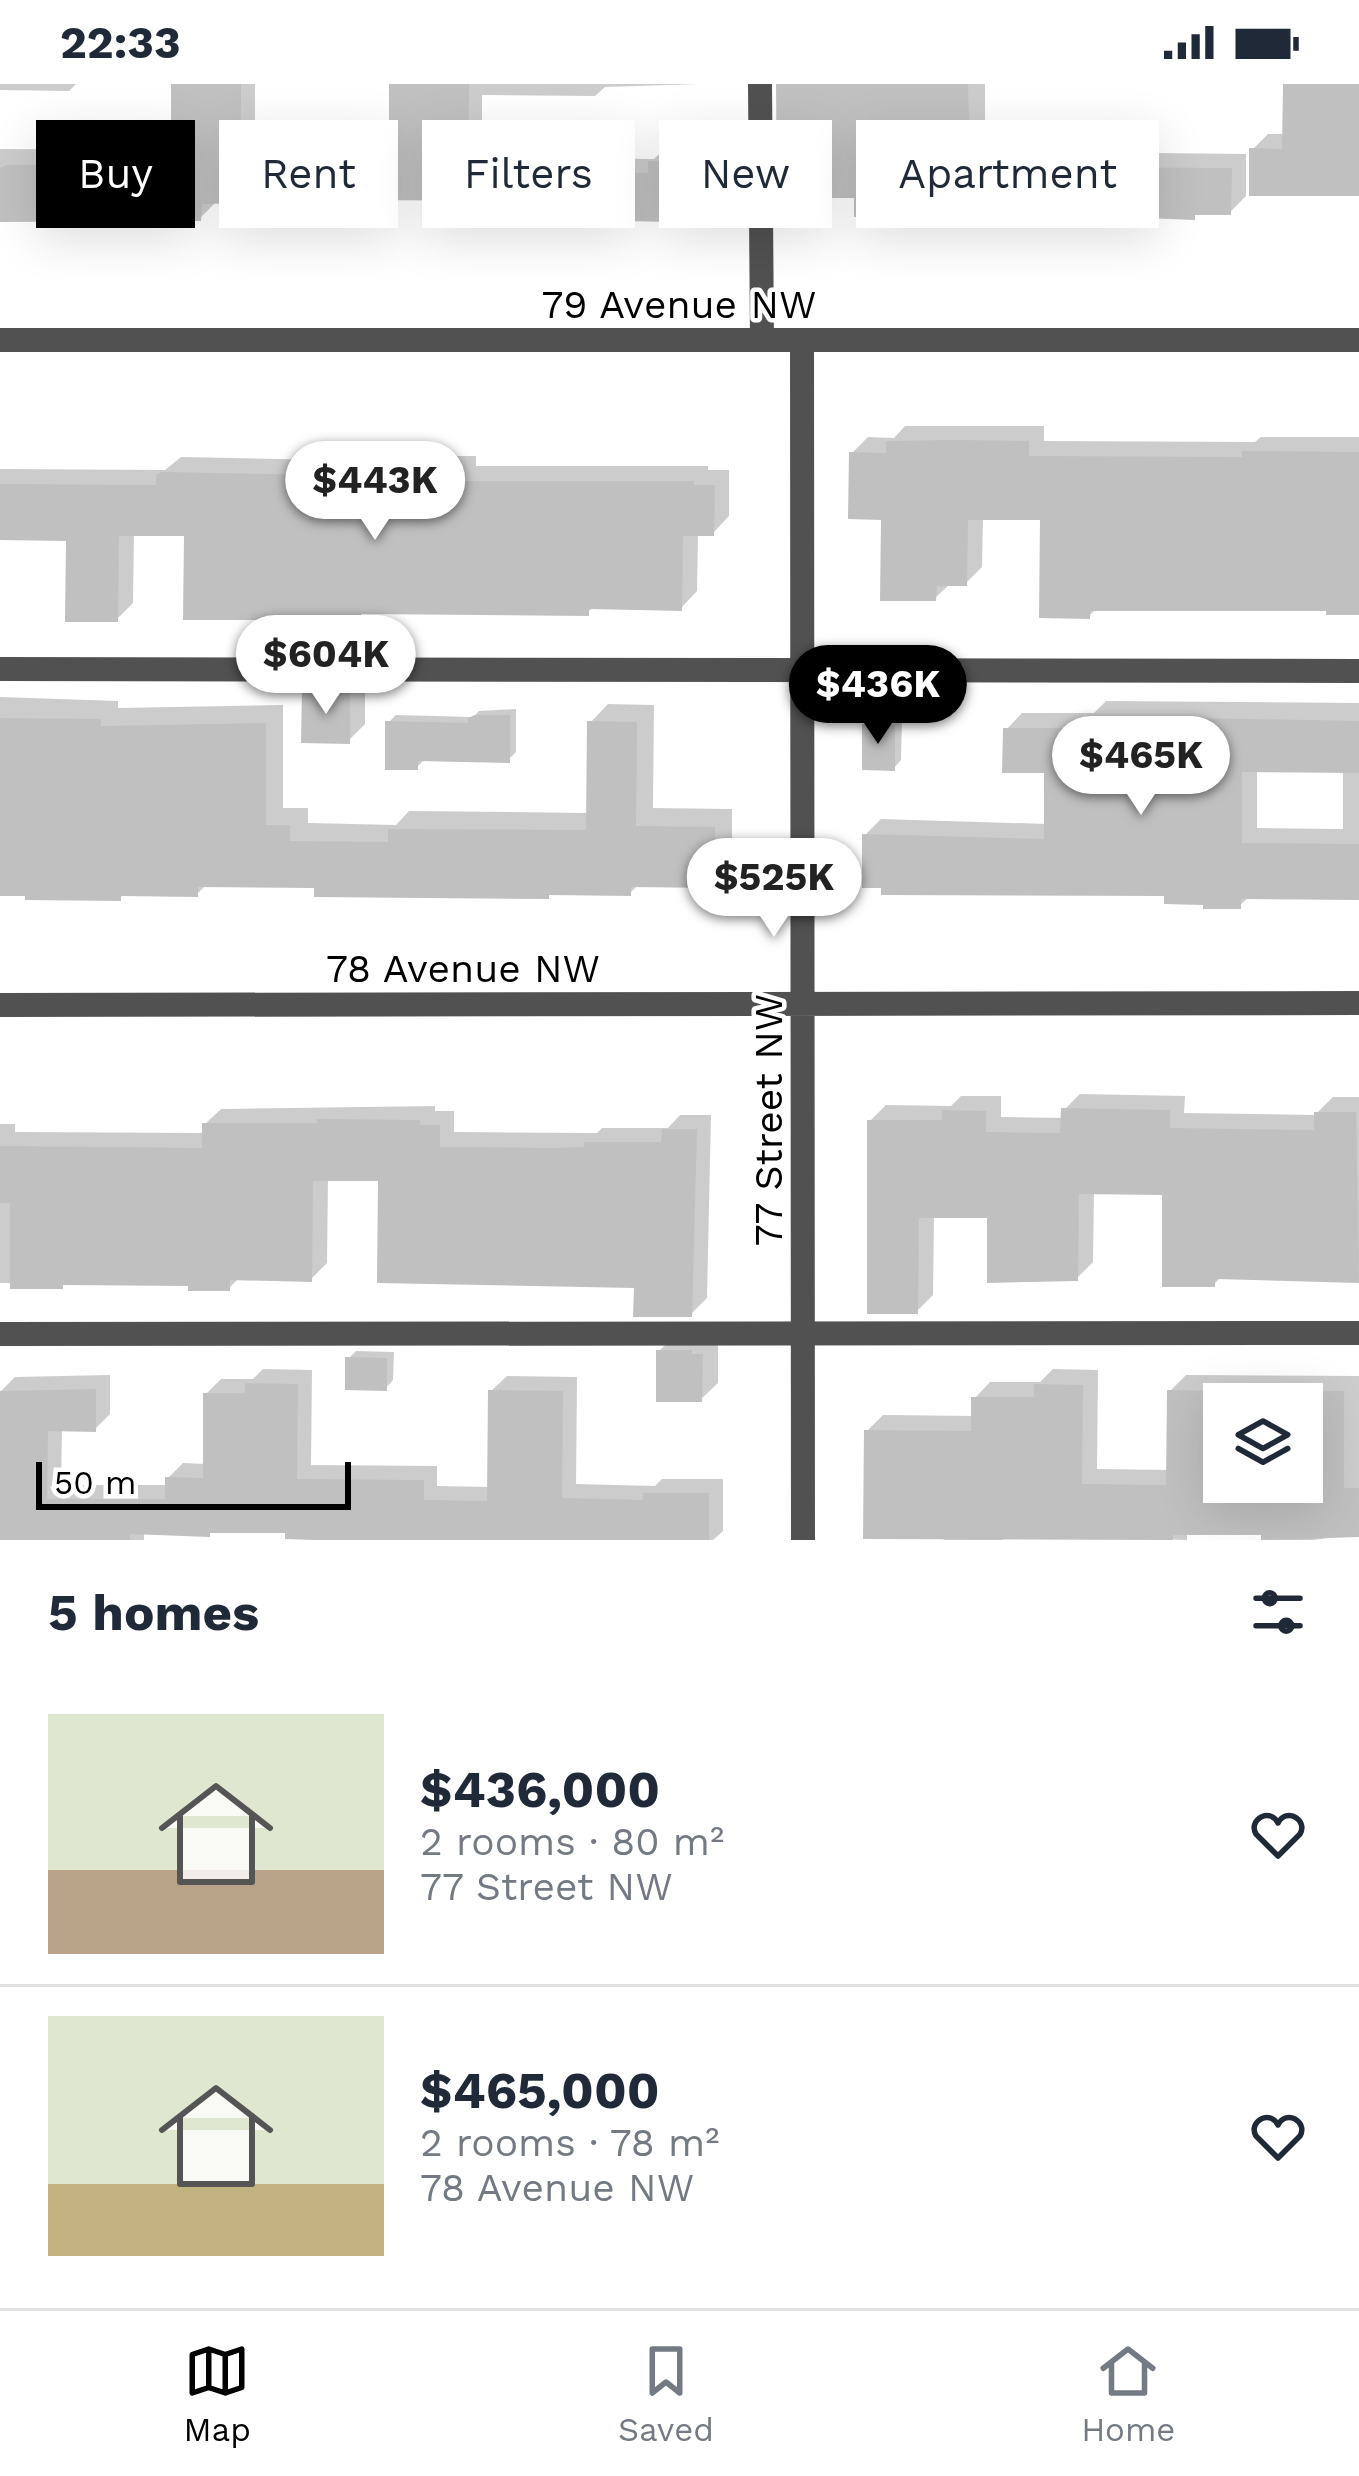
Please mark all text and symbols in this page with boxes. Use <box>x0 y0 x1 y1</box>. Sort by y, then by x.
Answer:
text: 22:33 <box>60 16 181 69</box>
chip: Buy <box>36 120 195 228</box>
chip: Rent <box>219 120 398 228</box>
chip: Filters <box>422 120 635 228</box>
chip: New <box>659 120 832 228</box>
chip: Apartment <box>856 120 1159 228</box>
street label: 79 Avenue NW <box>541 282 817 327</box>
pin: $443K <box>291 441 459 543</box>
text: $443K <box>312 457 438 502</box>
pin: $604K <box>242 615 410 717</box>
text: $604K <box>263 631 389 676</box>
pin: $436K <box>794 645 962 747</box>
text: $436K <box>816 661 940 706</box>
pin: $465K <box>1057 716 1225 818</box>
text: $465K <box>1079 732 1203 777</box>
pin: $525K <box>690 838 858 940</box>
text: $525K <box>714 854 834 899</box>
street label: 78 Avenue NW <box>326 946 600 991</box>
street label: 77 Street NW <box>746 994 791 1246</box>
map controls <box>1203 1383 1323 1503</box>
button: layers <box>1203 1383 1323 1503</box>
scale bar <box>36 1456 351 1509</box>
text: 50 m <box>54 1463 136 1502</box>
icon: filters <box>1245 1579 1311 1645</box>
text: 5 homes <box>48 1583 259 1642</box>
text: $436,000 <box>420 1760 660 1819</box>
icon: home <box>144 1762 288 1906</box>
icon: heart <box>1245 1801 1311 1867</box>
text: 2 rooms · 80 m² <box>420 1819 724 1864</box>
text: 77 Street NW <box>420 1864 673 1909</box>
text: $465,000 <box>420 2061 660 2120</box>
icon: home <box>144 2064 288 2208</box>
icon: heart <box>1245 2103 1311 2169</box>
text: 2 rooms · 78 m² <box>420 2120 720 2165</box>
text: 78 Avenue NW <box>420 2165 694 2210</box>
tab: Map <box>184 2338 251 2449</box>
tab: Saved <box>618 2338 714 2449</box>
tab: Home <box>1081 2338 1175 2449</box>

